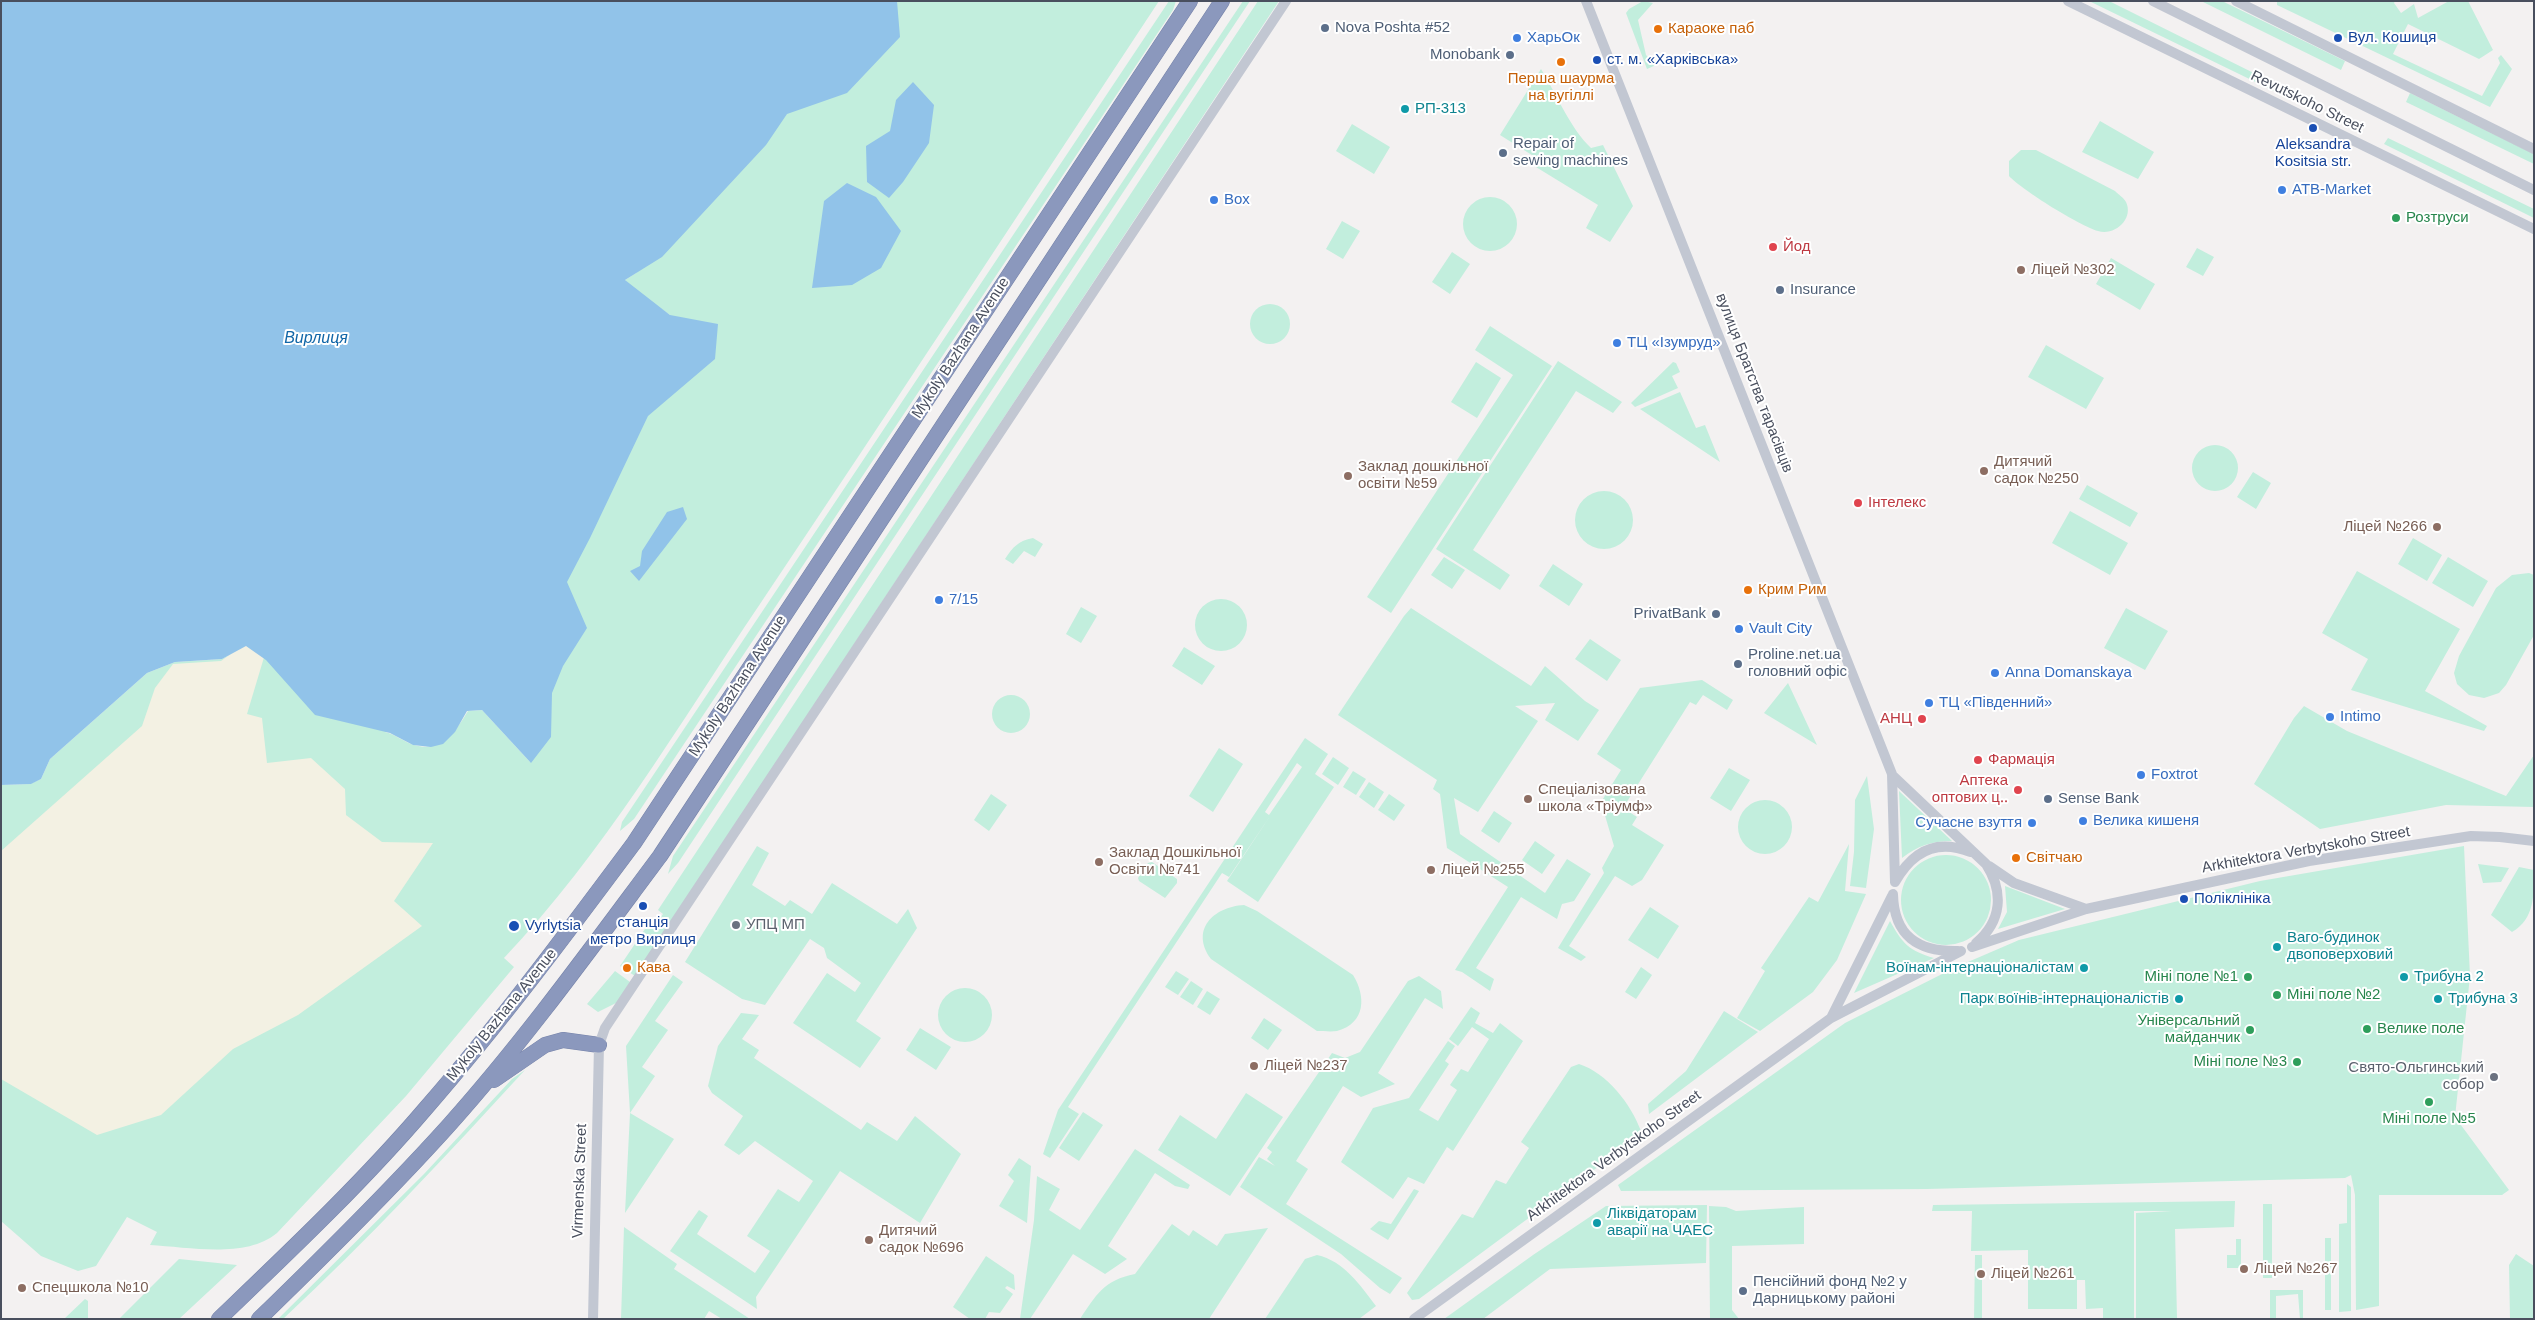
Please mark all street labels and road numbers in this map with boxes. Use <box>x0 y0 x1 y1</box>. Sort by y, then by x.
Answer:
street label: Revutskoho Street <box>2248 67 2366 137</box>
street label: Mykoly Bazhana Avenue <box>909 274 1013 422</box>
street label: вулиця Братства тарасівців <box>1711 291 1797 475</box>
street label: Mykoly Bazhana Avenue <box>686 612 790 760</box>
street label: Arkhitektora Verbytskoho Street <box>2201 823 2411 877</box>
street label: Mykoly Bazhana Avenue <box>443 945 561 1085</box>
street label: Arkhitektora Verbytskoho Street <box>1523 1087 1705 1225</box>
street label: Virmenska Street <box>569 1123 591 1239</box>

